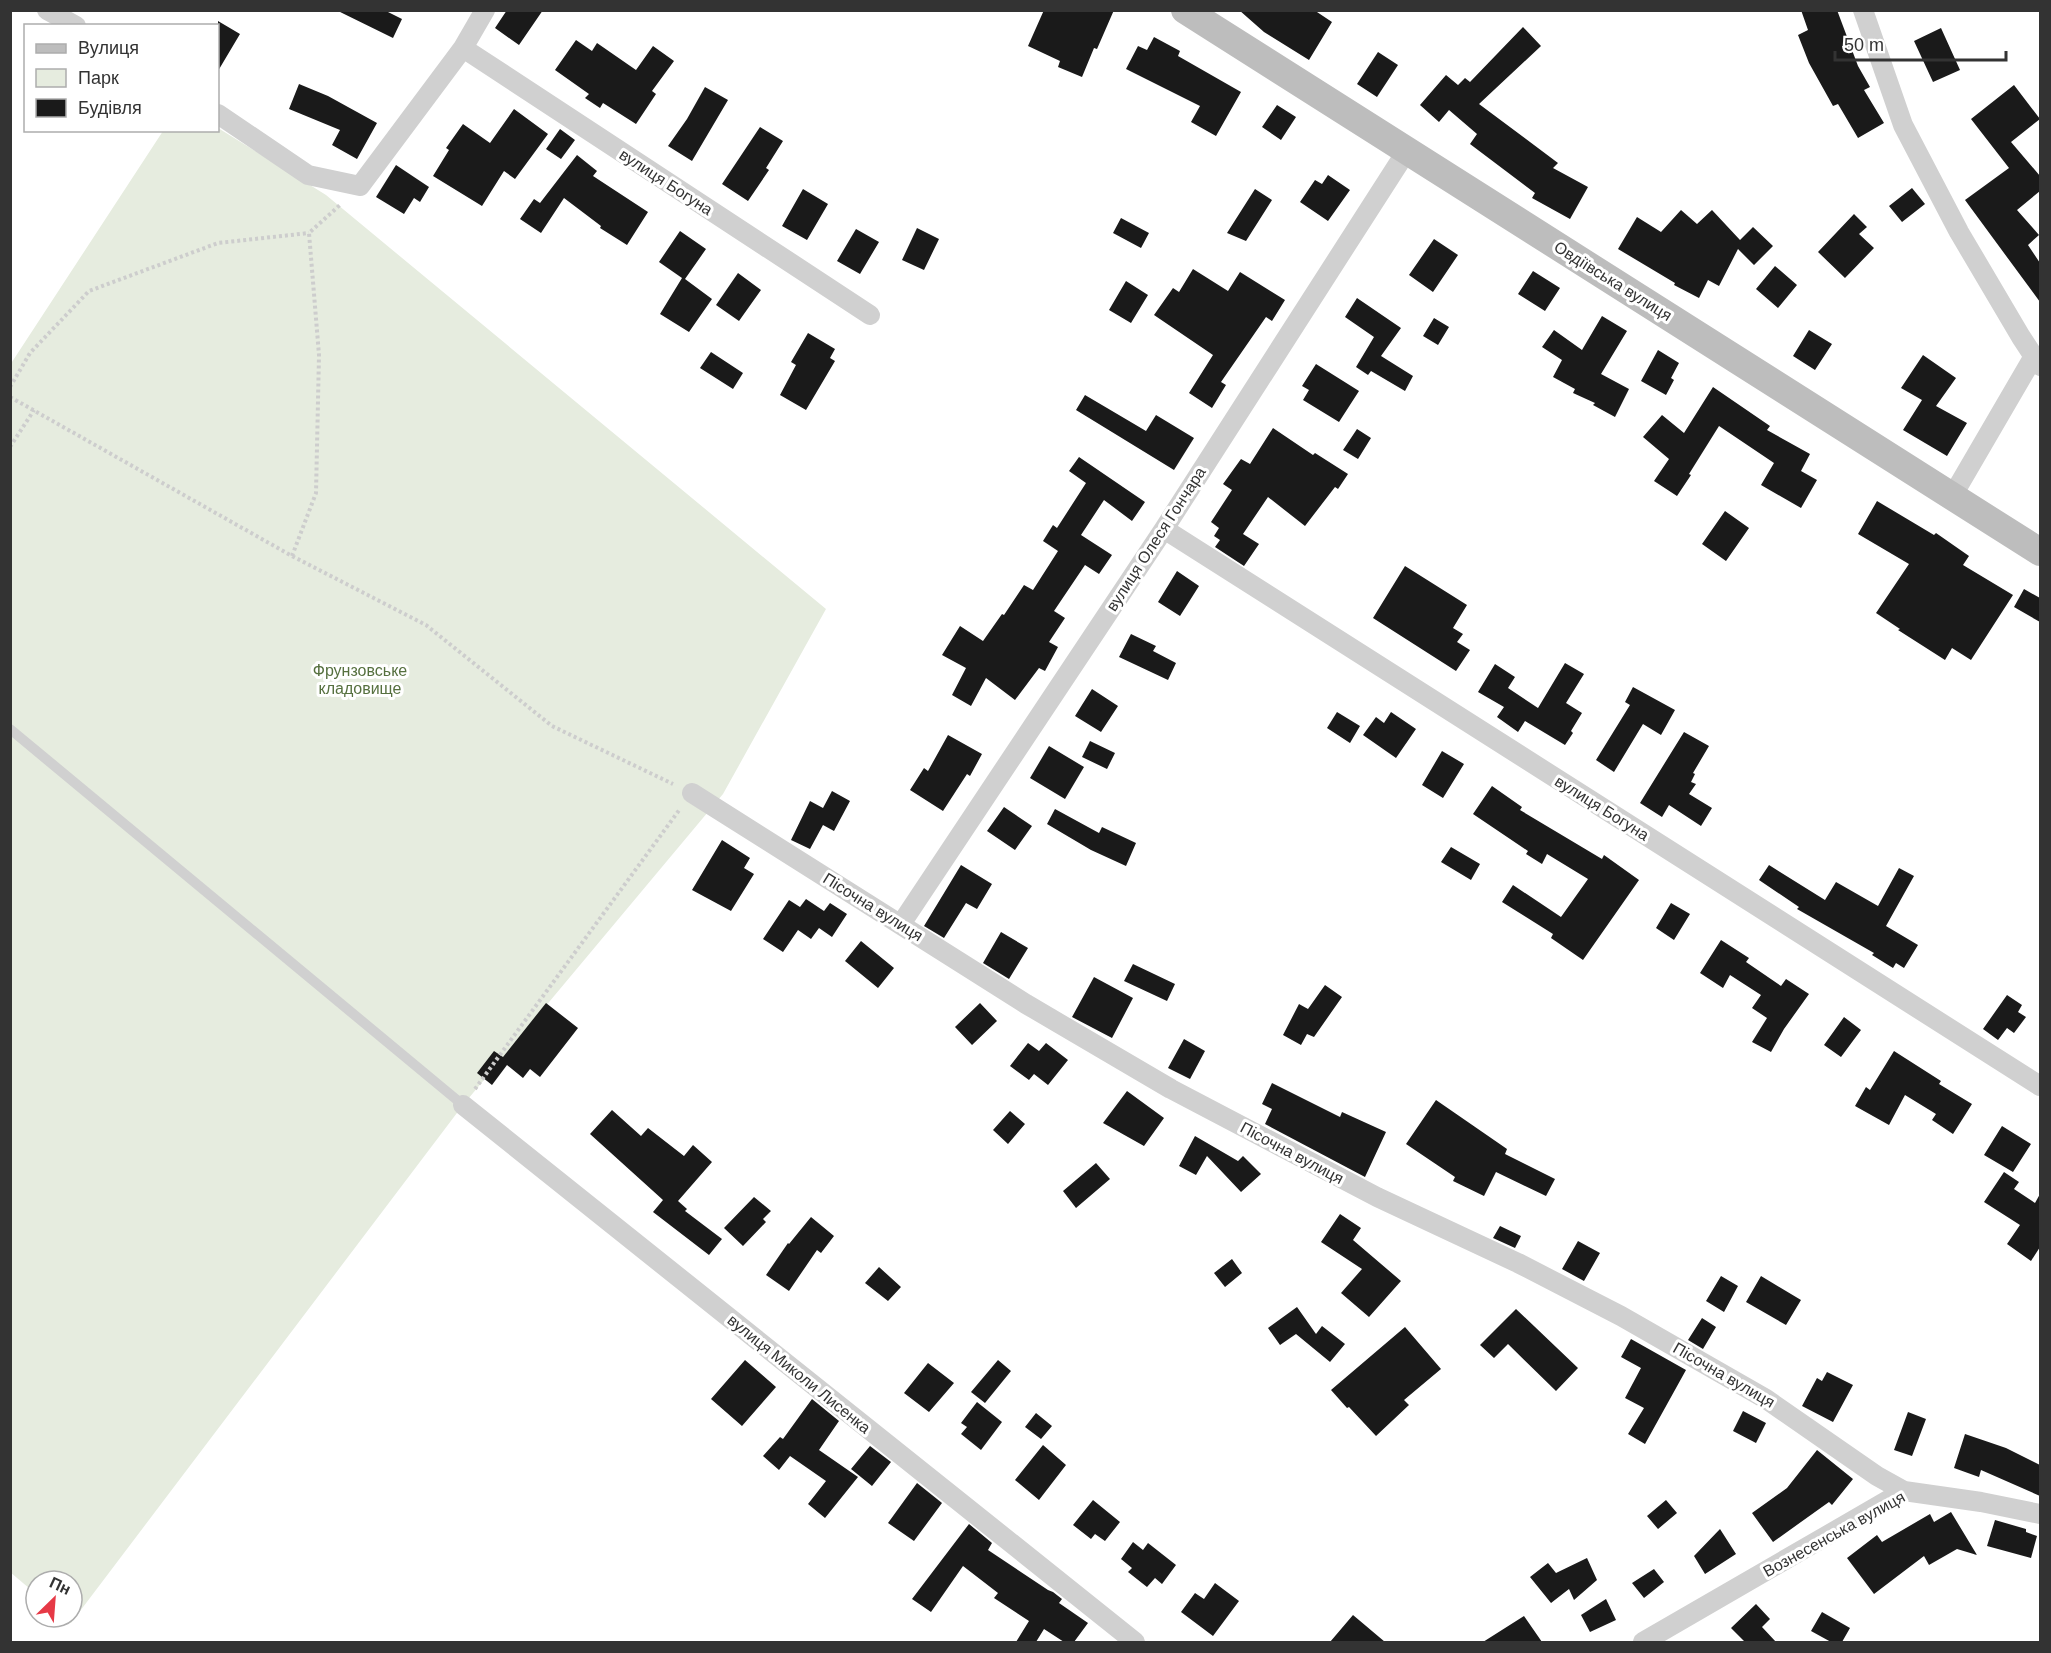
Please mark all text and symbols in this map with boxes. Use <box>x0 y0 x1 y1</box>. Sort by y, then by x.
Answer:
legend <box>24 24 219 132</box>
scale bar <box>1835 24 2006 62</box>
text: 50 m <box>1844 35 1884 55</box>
text: Вулиця <box>78 38 139 58</box>
text: Парк <box>78 68 119 88</box>
text: Будівля <box>78 98 142 118</box>
street label: вулиця Богуна <box>616 146 716 218</box>
street label: Овдіївська вулиця <box>1551 238 1675 324</box>
street label: вулиця Олеся Гончара <box>1103 464 1209 614</box>
park label: Фрунзовське кладовище <box>313 662 407 697</box>
street label: вулиця Богуна <box>1552 772 1652 844</box>
street label: Пісочна вулиця <box>820 870 926 944</box>
street label: Пісочна вулиця <box>1238 1119 1346 1187</box>
street label: вулиця Миколи Лисенка <box>724 1311 874 1437</box>
street label: Пісочна вулиця <box>1670 1339 1778 1411</box>
street label: Вознесенська вулиця <box>1760 1488 1908 1580</box>
north arrow <box>24 1569 84 1629</box>
text: Пн <box>47 1574 73 1598</box>

